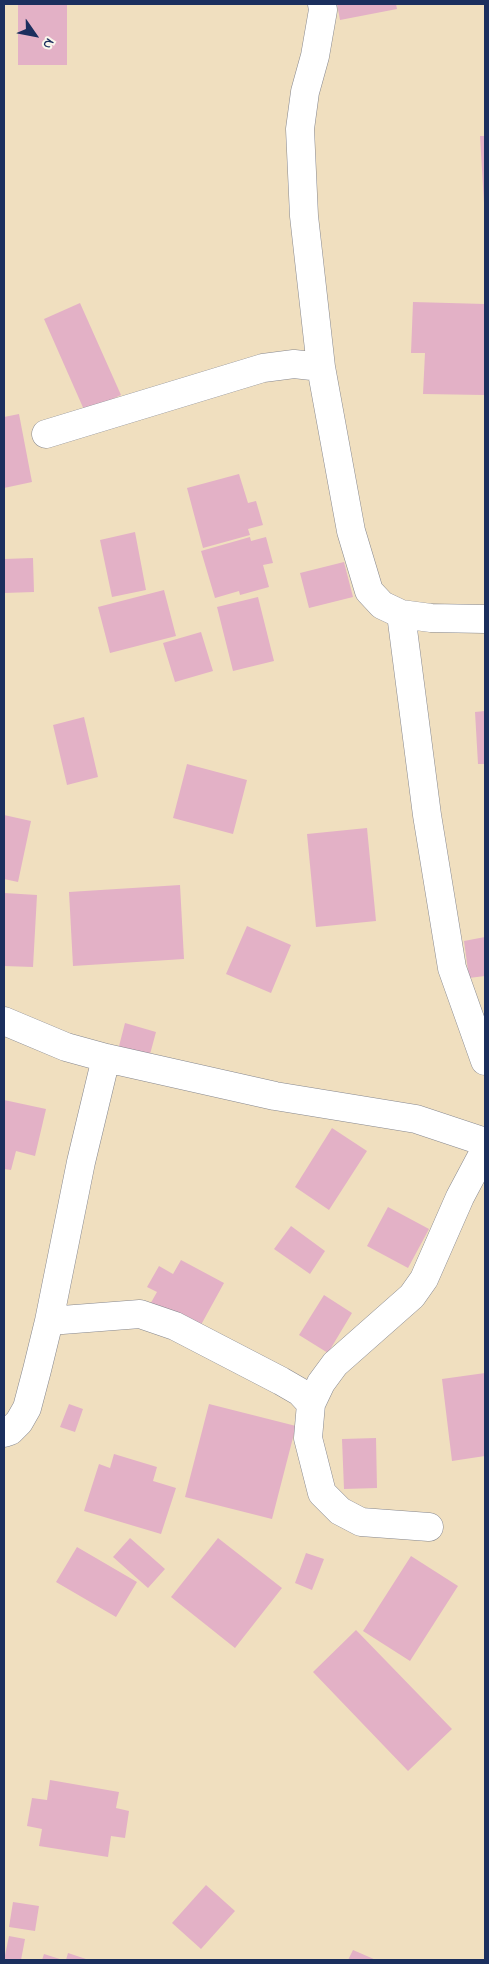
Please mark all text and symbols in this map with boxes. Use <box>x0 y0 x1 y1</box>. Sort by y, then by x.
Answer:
north arrow <box>10 10 60 60</box>
text: N <box>37 34 59 53</box>

